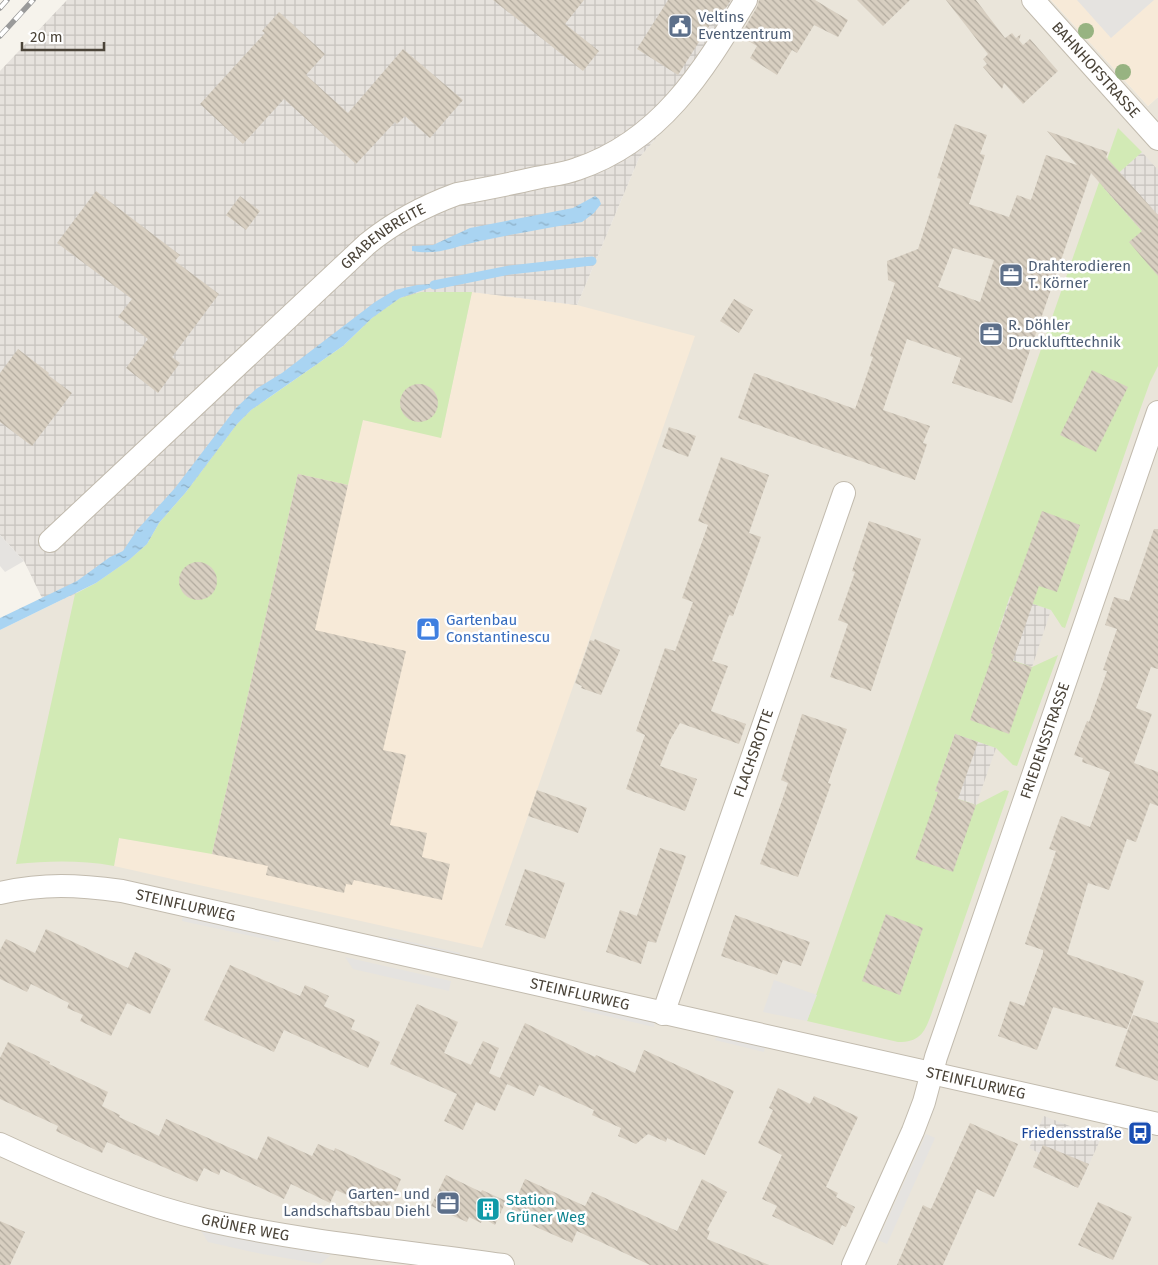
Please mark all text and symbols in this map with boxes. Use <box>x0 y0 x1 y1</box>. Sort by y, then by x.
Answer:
place label: Veltins Eventzentrum <box>698 8 792 43</box>
public building icon: Veltins Eventzentrum <box>667 13 693 39</box>
street label: BAHNHOFSTRASSE <box>1048 18 1144 122</box>
scale bar <box>22 20 105 52</box>
text: 20 m <box>30 28 63 46</box>
street label: GRABENBREITE <box>337 200 428 273</box>
place label: Drahterodieren T. Körner <box>1028 257 1131 292</box>
office icon: Drahterodieren T. Körner <box>998 262 1024 288</box>
place label: R. Döhler Drucklufttechnik <box>1008 316 1121 351</box>
office icon: R. Döhler Drucklufttechnik <box>978 321 1004 347</box>
place label: Gartenbau Constantinescu <box>446 611 550 646</box>
shop icon: Gartenbau Constantinescu <box>415 616 441 642</box>
street label: FRIEDENSSTRASSE <box>1016 680 1073 801</box>
street label: FLACHSROTTE <box>730 707 777 800</box>
street label: STEINFLURWEG <box>134 885 237 925</box>
street label: STEINFLURWEG <box>528 974 631 1014</box>
street label: STEINFLURWEG <box>924 1063 1027 1103</box>
bus stop icon: Friedensstraße <box>1127 1120 1153 1146</box>
place label: Friedensstraße <box>1021 1124 1122 1142</box>
place label: Garten- und Landschaftsbau Diehl <box>283 1185 431 1220</box>
office icon: Garten- und Landschaftsbau Diehl <box>435 1190 461 1216</box>
place label: Station Grüner Weg <box>506 1191 585 1226</box>
building icon: Station Grüner Weg <box>475 1196 501 1222</box>
street label: GRÜNER WEG <box>199 1210 291 1245</box>

